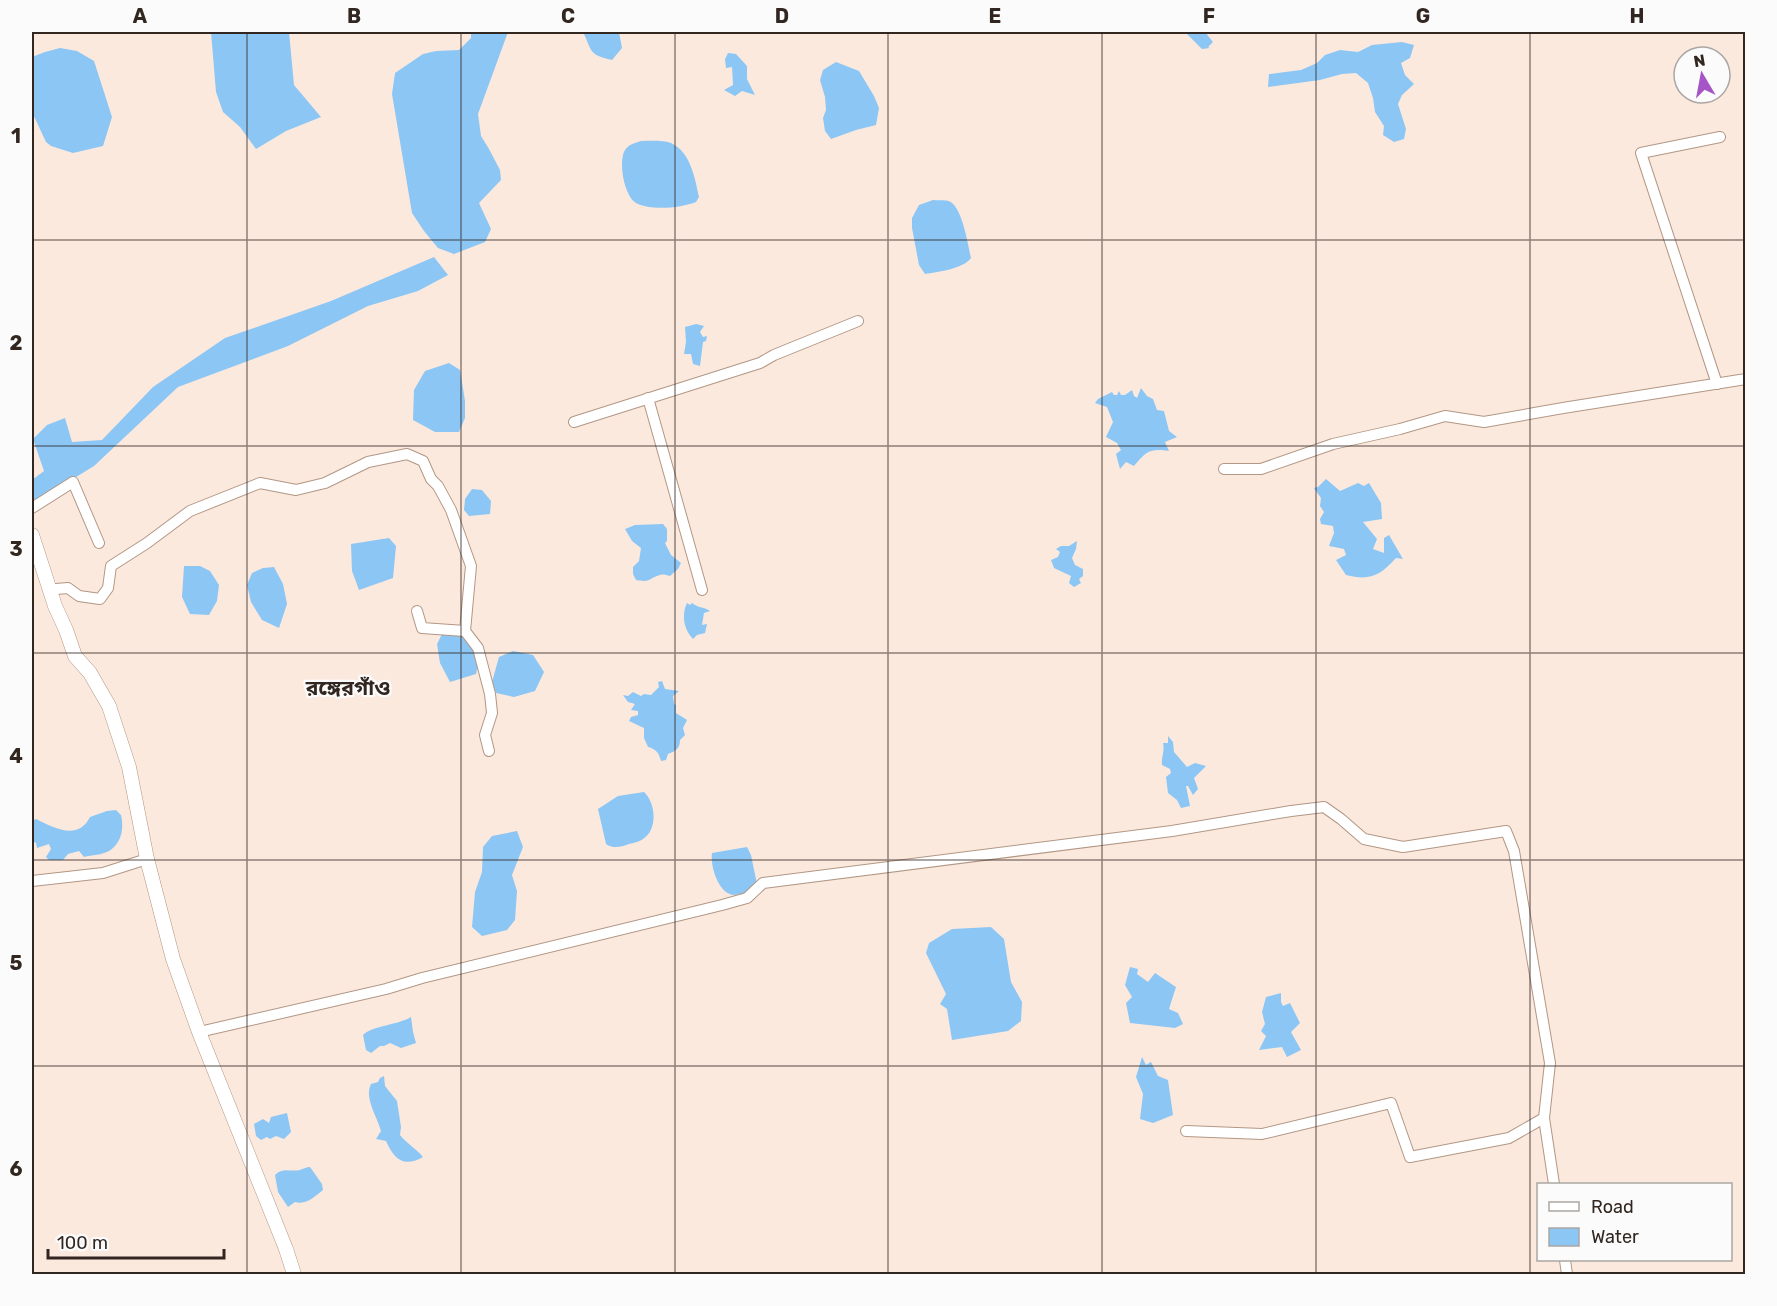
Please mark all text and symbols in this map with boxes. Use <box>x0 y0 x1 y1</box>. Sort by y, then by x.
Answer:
text: A <box>133 4 148 28</box>
text: B <box>347 4 361 28</box>
text: C <box>561 4 575 28</box>
text: D <box>775 4 789 28</box>
text: E <box>989 4 1001 28</box>
text: F <box>1203 4 1215 28</box>
text: G <box>1416 4 1430 28</box>
text: H <box>1630 4 1644 28</box>
north arrow <box>1672 45 1732 105</box>
text: N <box>1692 50 1707 71</box>
text: 1 <box>11 124 21 148</box>
text: 2 <box>10 331 23 355</box>
text: 3 <box>9 537 23 561</box>
district label: রঙ্গেরগাঁও <box>305 675 390 700</box>
text: 4 <box>9 744 23 768</box>
text: 5 <box>10 951 23 975</box>
text: 6 <box>9 1157 23 1181</box>
legend <box>1537 1183 1732 1261</box>
text: Road <box>1591 1196 1634 1218</box>
scale bar <box>48 1222 224 1260</box>
text: Water <box>1591 1226 1639 1248</box>
text: 100 m <box>57 1232 108 1254</box>

